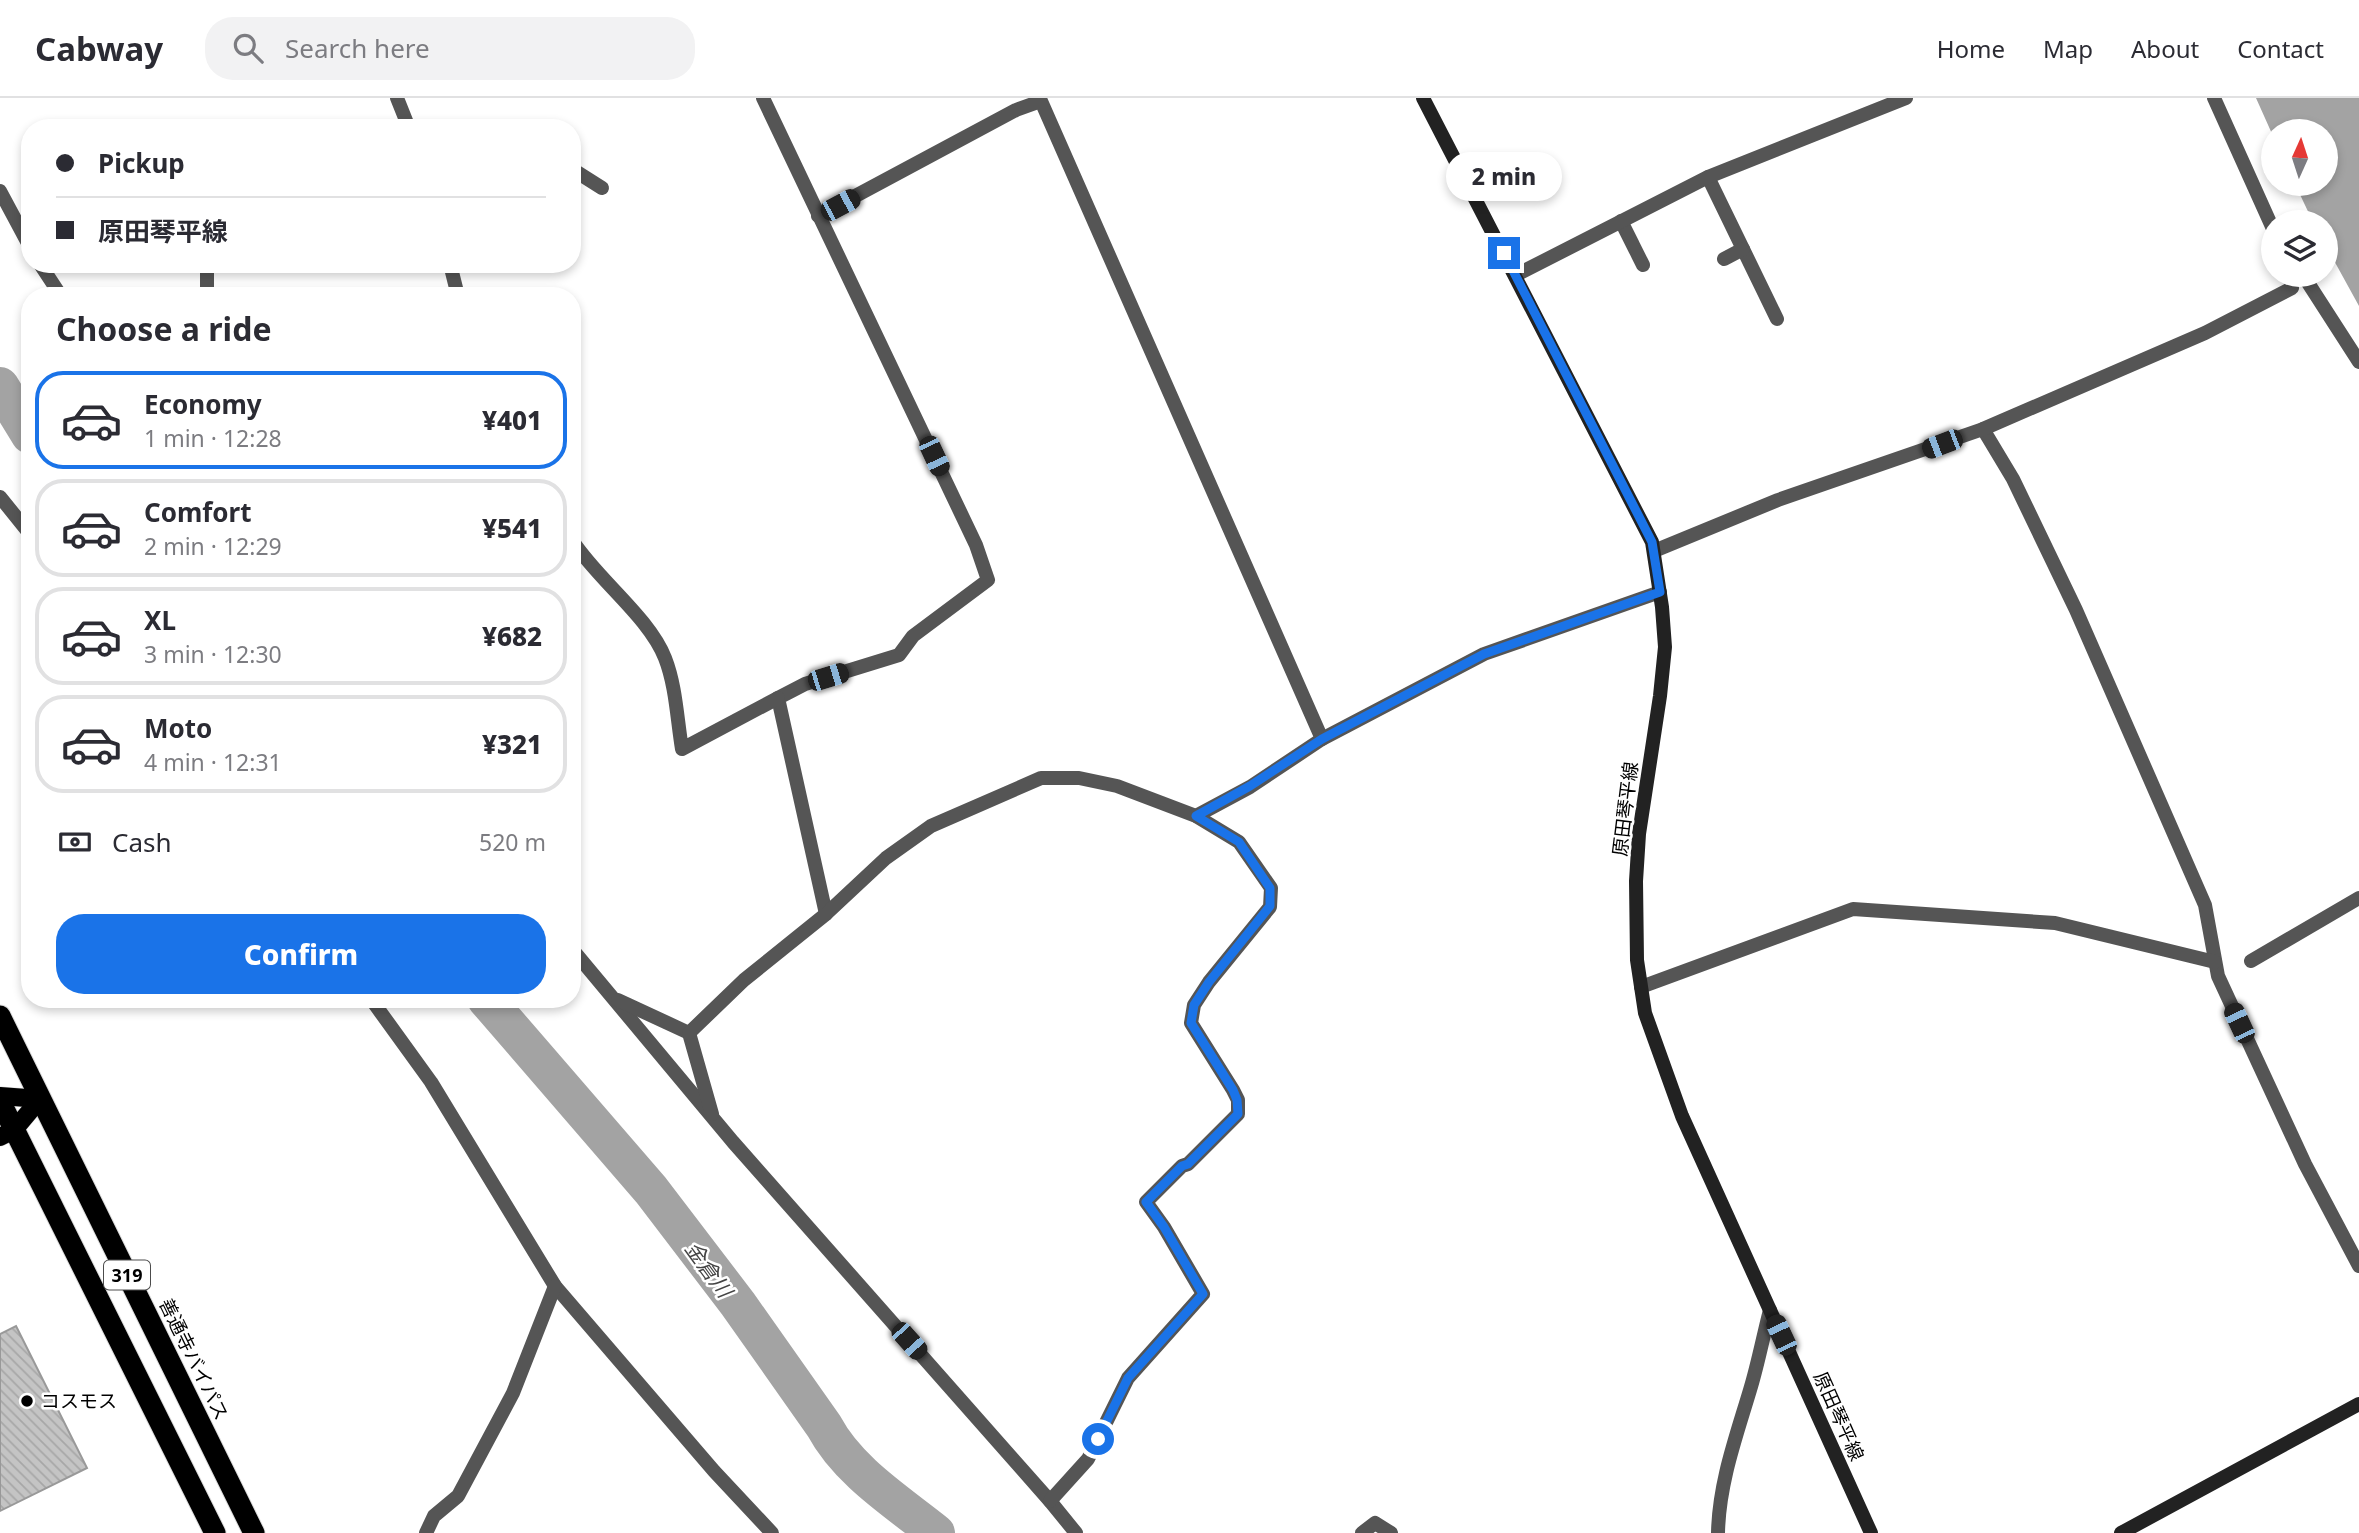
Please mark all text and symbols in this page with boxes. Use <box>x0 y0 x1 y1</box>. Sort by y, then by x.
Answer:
search box <box>205 17 695 80</box>
text: Cabway <box>35 26 163 71</box>
icon: search <box>229 29 267 67</box>
text: Search here <box>285 30 430 66</box>
text: Home <box>1937 32 2005 65</box>
text: Map <box>2043 32 2093 65</box>
text: About <box>2131 32 2199 65</box>
text: Contact <box>2237 32 2324 65</box>
north arrow <box>2261 119 2338 196</box>
map controls <box>2261 119 2338 287</box>
text: Pickup <box>98 145 185 181</box>
callout: 2 min <box>1446 152 1562 200</box>
text: 2 min <box>1472 160 1536 192</box>
car <box>817 186 864 224</box>
button: layers <box>2261 210 2338 287</box>
text: 原田琴平線 <box>98 213 228 249</box>
route end <box>1488 237 1520 269</box>
text: Choose a ride <box>56 307 272 350</box>
text: Economy <box>144 386 262 422</box>
icon: car <box>60 389 123 452</box>
text: ¥401 <box>482 402 542 438</box>
text: 1 min · 12:28 <box>144 422 282 454</box>
car <box>1919 427 1966 461</box>
car <box>916 433 953 479</box>
text: Comfort <box>144 494 252 530</box>
icon: car <box>60 497 123 560</box>
text: ¥541 <box>482 510 542 546</box>
text: 2 min · 12:29 <box>144 530 282 562</box>
text: XL <box>144 602 176 638</box>
icon: car <box>60 605 123 668</box>
text: ¥682 <box>482 618 542 654</box>
text: 3 min · 12:30 <box>144 638 282 670</box>
car <box>805 661 852 693</box>
text: Moto <box>144 710 212 746</box>
icon: car <box>60 713 123 776</box>
text: ¥321 <box>482 726 542 762</box>
text: 4 min · 12:31 <box>144 746 282 778</box>
street label: 原田琴平線 <box>1606 760 1644 858</box>
icon: cash <box>56 823 94 861</box>
text: Cash <box>112 824 172 860</box>
text: 520 m <box>479 826 546 858</box>
button: Confirm <box>56 914 546 994</box>
car <box>2221 1000 2258 1046</box>
water label: 金倉川 <box>679 1235 740 1304</box>
road number: 319 <box>104 1260 150 1290</box>
street label: 善通寺バイパス <box>153 1294 235 1424</box>
car <box>1763 1312 1800 1358</box>
car <box>888 1318 931 1364</box>
street label: 原田琴平線 <box>1808 1367 1870 1465</box>
place label: コスモス <box>41 1388 117 1414</box>
marker: コスモス <box>19 1393 35 1409</box>
route start <box>1082 1423 1114 1455</box>

